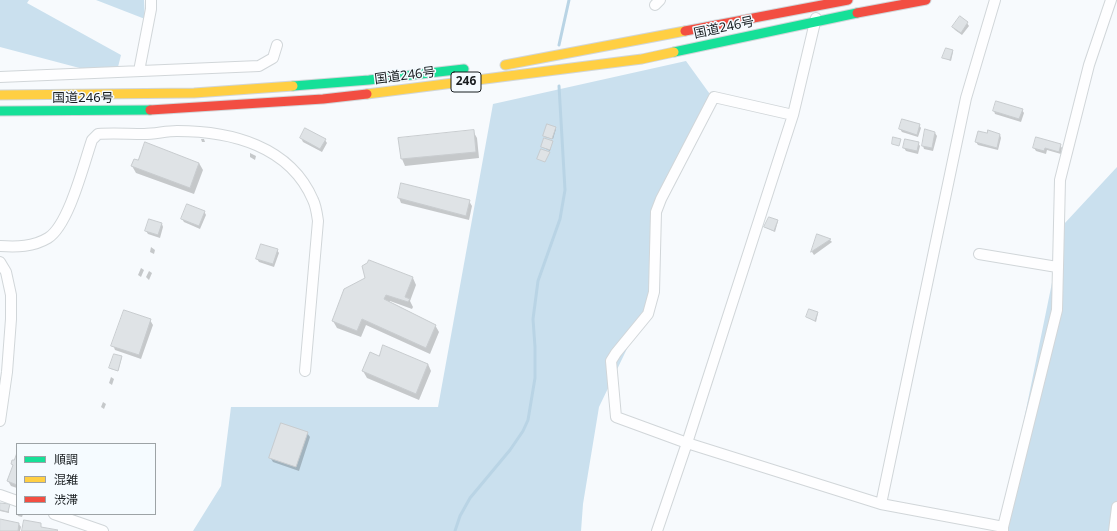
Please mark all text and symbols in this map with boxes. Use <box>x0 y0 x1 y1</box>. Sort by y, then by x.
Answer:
street label: 国道246号 <box>692 14 756 42</box>
street label: 国道246号 <box>374 65 436 87</box>
road number: 246 <box>451 72 481 92</box>
street label: 国道246号 <box>52 90 114 106</box>
legend <box>16 443 156 515</box>
text: 順調 <box>54 451 78 468</box>
text: 混雑 <box>54 471 78 488</box>
text: 渋滞 <box>54 491 78 508</box>

